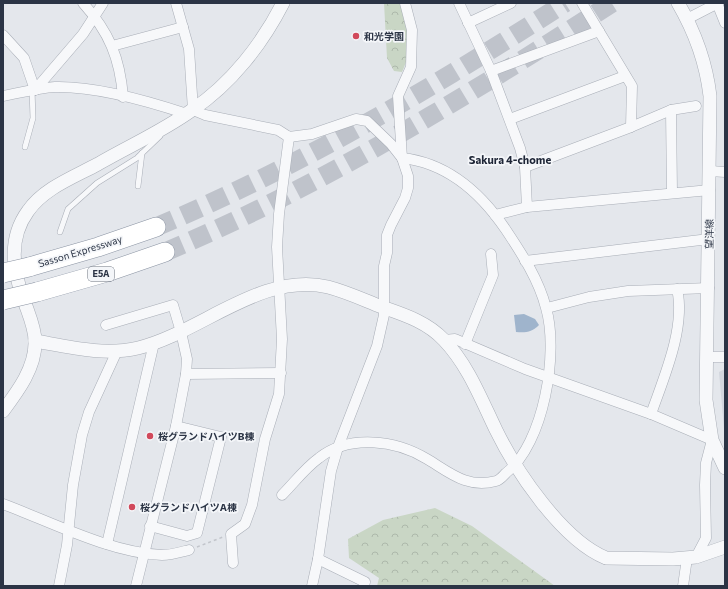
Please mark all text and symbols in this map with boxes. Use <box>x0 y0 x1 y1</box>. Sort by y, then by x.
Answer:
place label: 和光学園 <box>364 30 404 42</box>
marker: 和光学園 <box>351 31 361 41</box>
district label: Sakura 4-chome <box>469 153 551 166</box>
street label: 望洋線 <box>703 219 715 249</box>
street label: Sasson Expressway <box>37 233 123 269</box>
road number: E5A <box>88 267 114 281</box>
place label: 桜グランドハイツB棟 <box>158 430 254 442</box>
marker: 桜グランドハイツB棟 <box>145 431 155 441</box>
place label: 桜グランドハイツA棟 <box>140 501 237 513</box>
marker: 桜グランドハイツA棟 <box>127 502 137 512</box>

